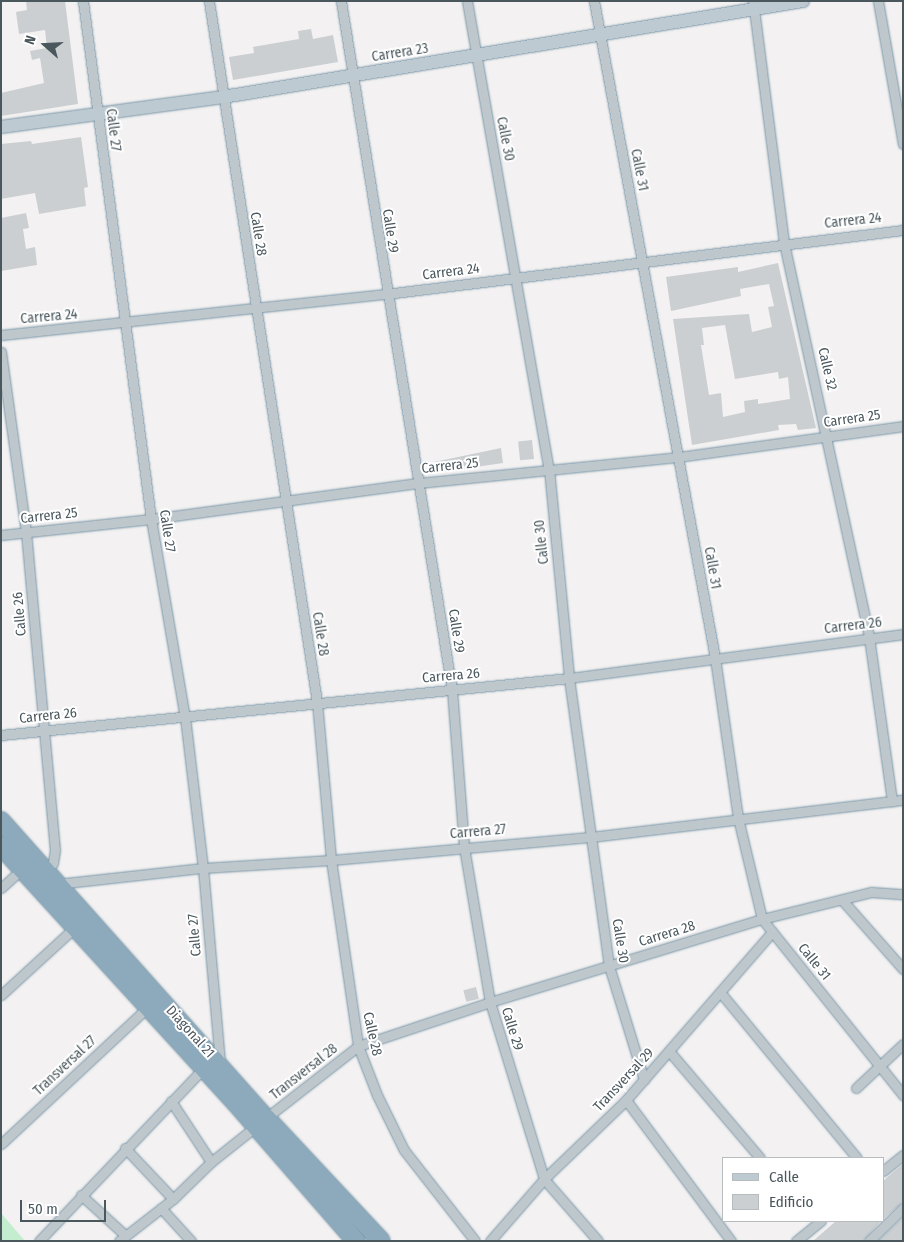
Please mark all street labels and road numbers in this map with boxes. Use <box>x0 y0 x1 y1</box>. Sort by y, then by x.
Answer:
street label: Carrera 23 <box>370 40 430 66</box>
street label: Calle 27 <box>102 108 124 152</box>
street label: Calle 30 <box>492 115 518 163</box>
street label: Calle 31 <box>627 147 651 193</box>
street label: Calle 29 <box>378 208 402 254</box>
street label: Carrera 24 <box>824 210 882 232</box>
street label: Calle 28 <box>246 211 270 257</box>
street label: Carrera 24 <box>421 260 481 284</box>
street label: Carrera 24 <box>20 306 78 328</box>
street label: Calle 32 <box>814 346 840 392</box>
street label: Carrera 25 <box>822 407 882 431</box>
street label: Carrera 25 <box>421 455 479 477</box>
street label: Carrera 25 <box>20 505 78 527</box>
street label: Calle 27 <box>155 508 179 554</box>
street label: Calle 30 <box>531 519 553 565</box>
street label: Calle 31 <box>700 546 724 590</box>
street label: Calle 26 <box>10 591 30 637</box>
street label: Calle 29 <box>444 608 468 654</box>
street label: Calle 28 <box>308 611 332 657</box>
street label: Carrera 26 <box>823 614 883 638</box>
street label: Carrera 26 <box>421 665 481 687</box>
street label: Carrera 26 <box>18 705 78 727</box>
street label: Carrera 27 <box>449 821 507 843</box>
street label: Calle 27 <box>185 913 205 957</box>
street label: Calle 30 <box>608 918 632 964</box>
street label: Carrera 28 <box>637 918 697 950</box>
street label: Calle 31 <box>794 940 834 984</box>
street label: Diagonal 21 <box>162 1002 218 1062</box>
street label: Calle 29 <box>498 1005 526 1053</box>
street label: Calle 28 <box>359 1010 385 1058</box>
street label: Transversal 27 <box>30 1033 100 1099</box>
street label: Transversal 28 <box>267 1040 341 1104</box>
street label: Transversal 29 <box>590 1045 658 1115</box>

